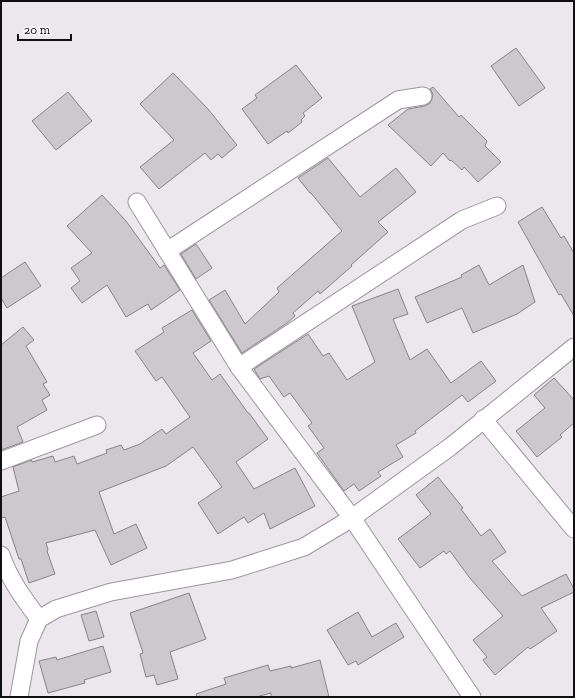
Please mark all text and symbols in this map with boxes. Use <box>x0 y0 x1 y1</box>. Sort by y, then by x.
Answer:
scale bar <box>18 16 71 42</box>
text: 20 m <box>24 23 51 37</box>

